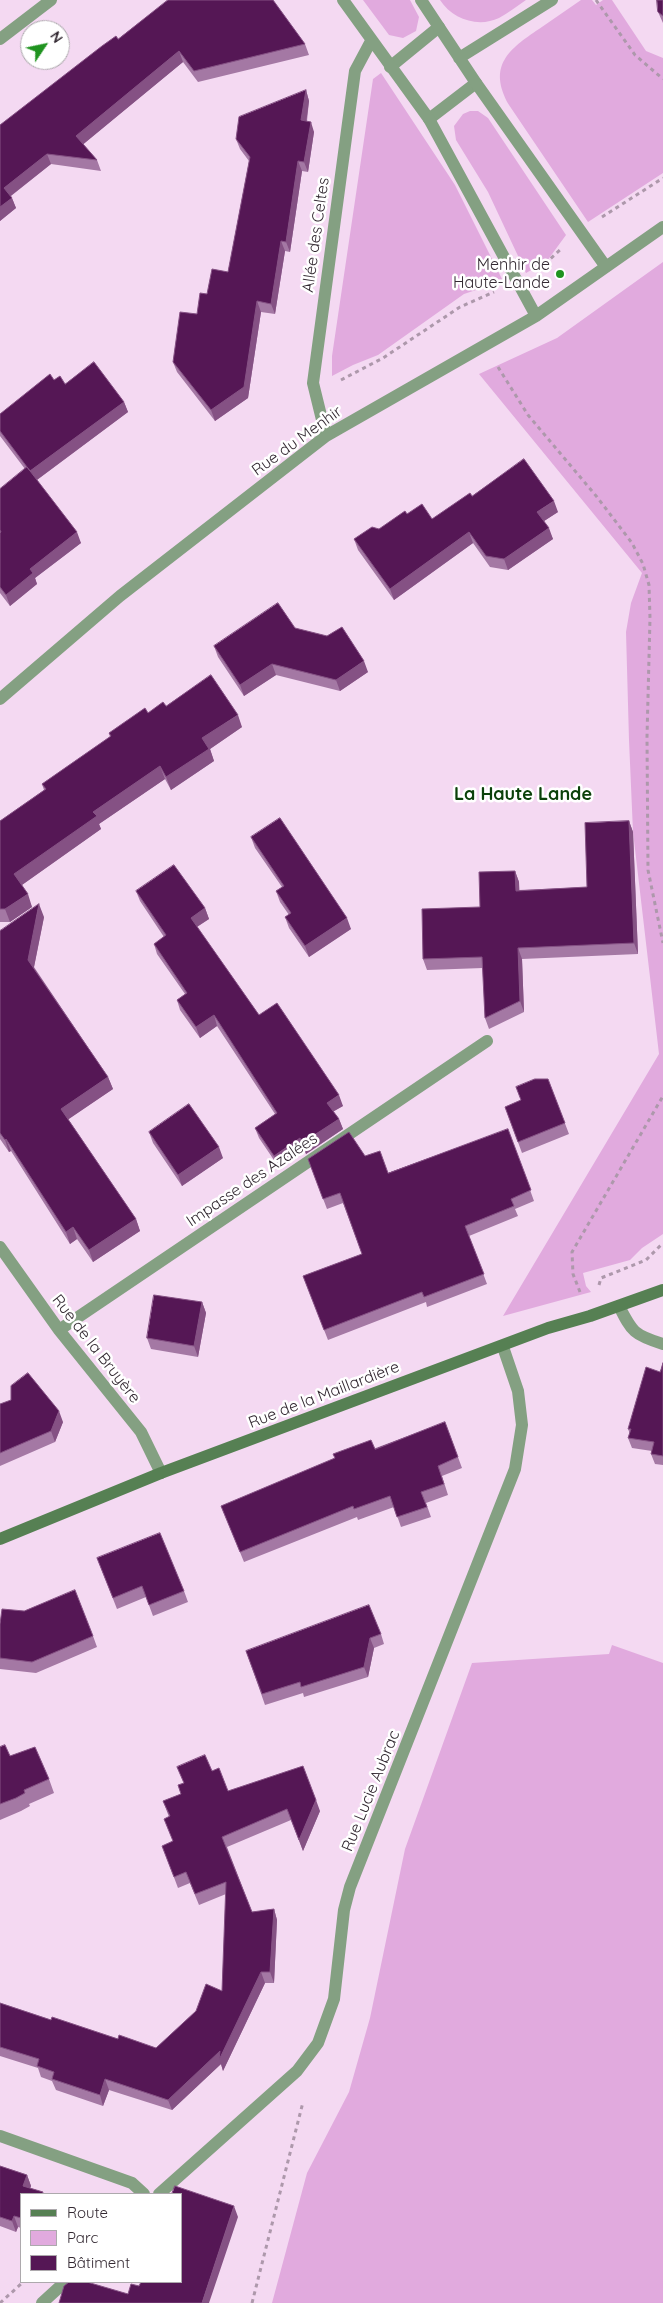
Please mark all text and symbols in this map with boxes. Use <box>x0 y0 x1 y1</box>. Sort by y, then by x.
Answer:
north arrow <box>20 20 70 70</box>
text: N <box>46 28 67 46</box>
street label: Allée des Celtes <box>298 176 334 294</box>
place label: Menhir de Haute-Lande <box>453 255 550 293</box>
marker: Menhir de Haute-Lande <box>554 268 566 280</box>
street label: Rue du Menhir <box>248 402 346 480</box>
district label: La Haute Lande <box>454 784 592 806</box>
street label: Impasse des Azalées <box>183 1129 321 1231</box>
street label: Rue de la Bruyère <box>48 1291 144 1407</box>
street label: Rue de la Maillardière <box>246 1357 402 1433</box>
street label: Rue Lucie Aubrac <box>338 1728 404 1854</box>
legend <box>20 2193 182 2283</box>
text: Route <box>67 2203 108 2222</box>
text: Parc <box>67 2228 98 2247</box>
text: Bâtiment <box>67 2253 130 2272</box>

